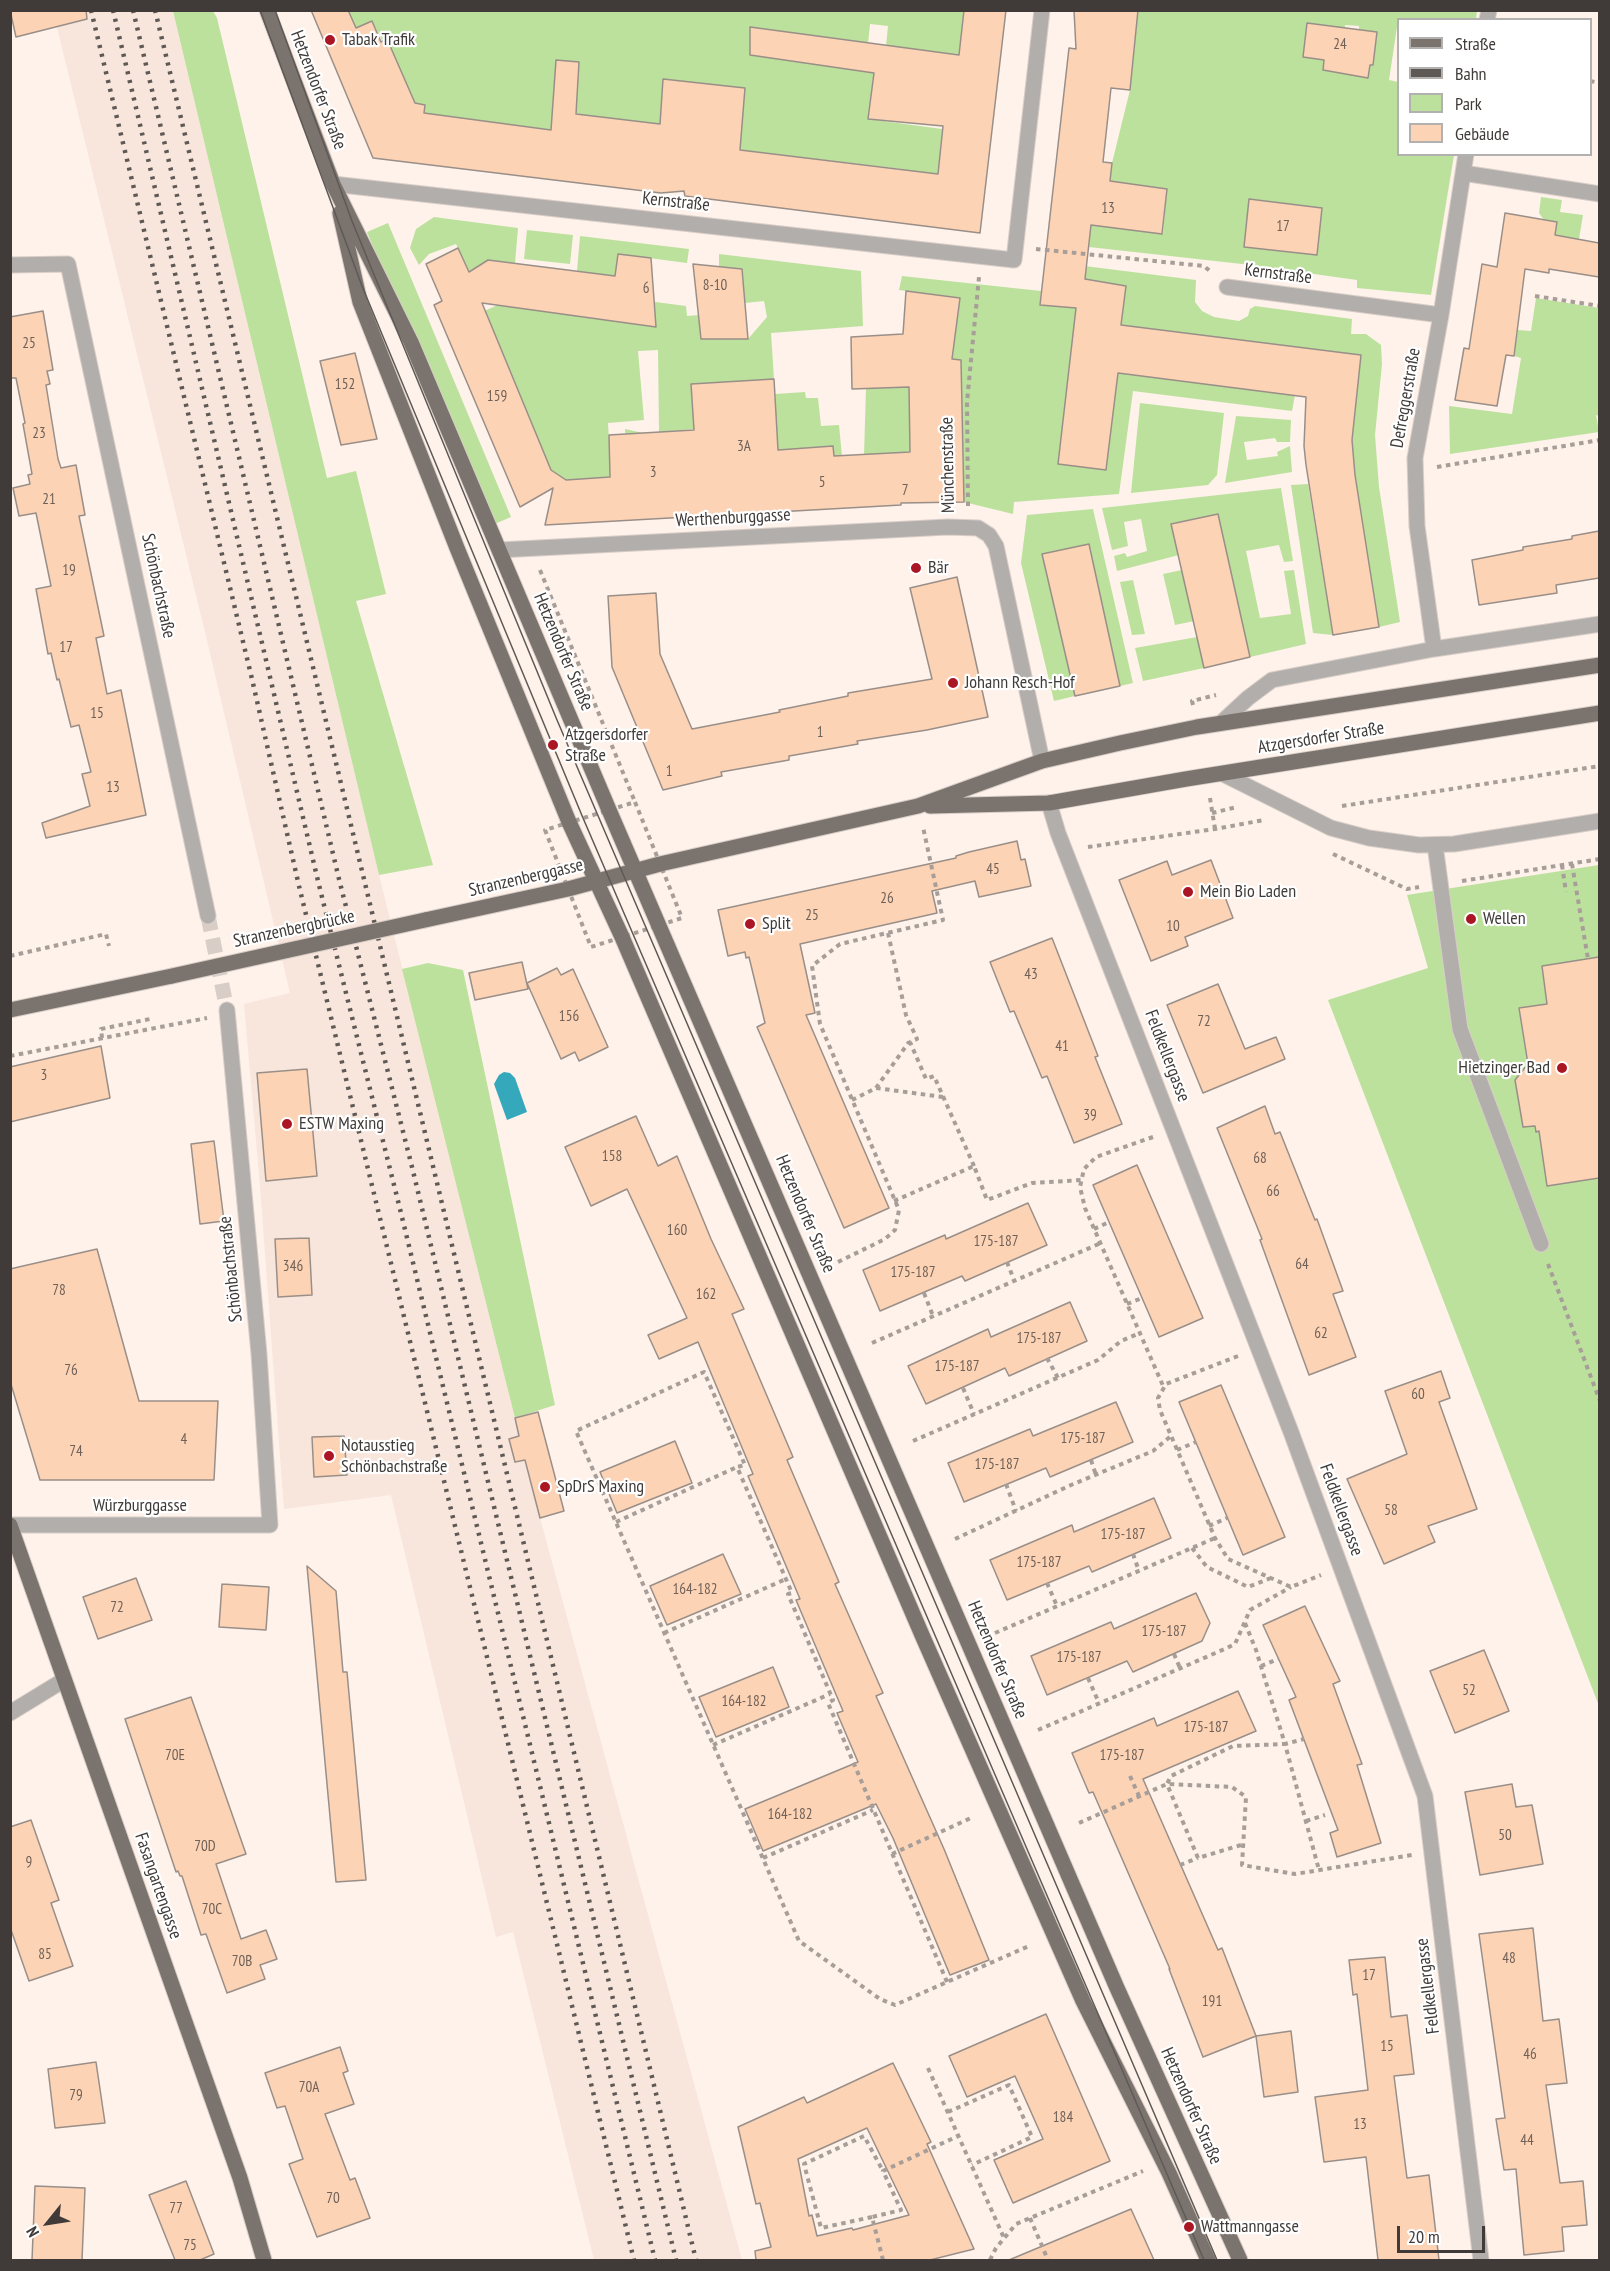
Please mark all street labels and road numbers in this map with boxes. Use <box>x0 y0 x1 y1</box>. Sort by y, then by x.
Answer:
street label: Hetzendorfer Straße <box>285 27 351 153</box>
street label: Kernstraße <box>641 188 711 216</box>
street label: Kernstraße <box>1243 259 1313 289</box>
street label: Defreggerstraße <box>1387 346 1425 450</box>
street label: Münchenstraße <box>936 417 960 513</box>
street label: Werthenburggasse <box>675 504 791 532</box>
street label: Schönbachstraße <box>136 532 180 640</box>
street label: Hetzendorfer Straße <box>528 590 598 714</box>
street label: Atzgersdorfer Straße <box>1256 717 1386 759</box>
street label: Stranzenberggasse <box>467 854 585 902</box>
street label: Stranzenbergbrücke <box>231 906 357 952</box>
street label: Feldkellergasse <box>1140 1007 1194 1105</box>
street label: Hetzendorfer Straße <box>770 1152 840 1276</box>
street label: Schönbachstraße <box>215 1215 247 1323</box>
street label: Feldkellergasse <box>1314 1461 1368 1559</box>
street label: Würzburggasse <box>93 1495 187 1517</box>
street label: Hetzendorfer Straße <box>962 1598 1032 1722</box>
street label: Fasangartengasse <box>130 1830 186 1942</box>
street label: Feldkellergasse <box>1411 1937 1445 2035</box>
street label: Hetzendorfer Straße <box>1156 2044 1226 2168</box>

